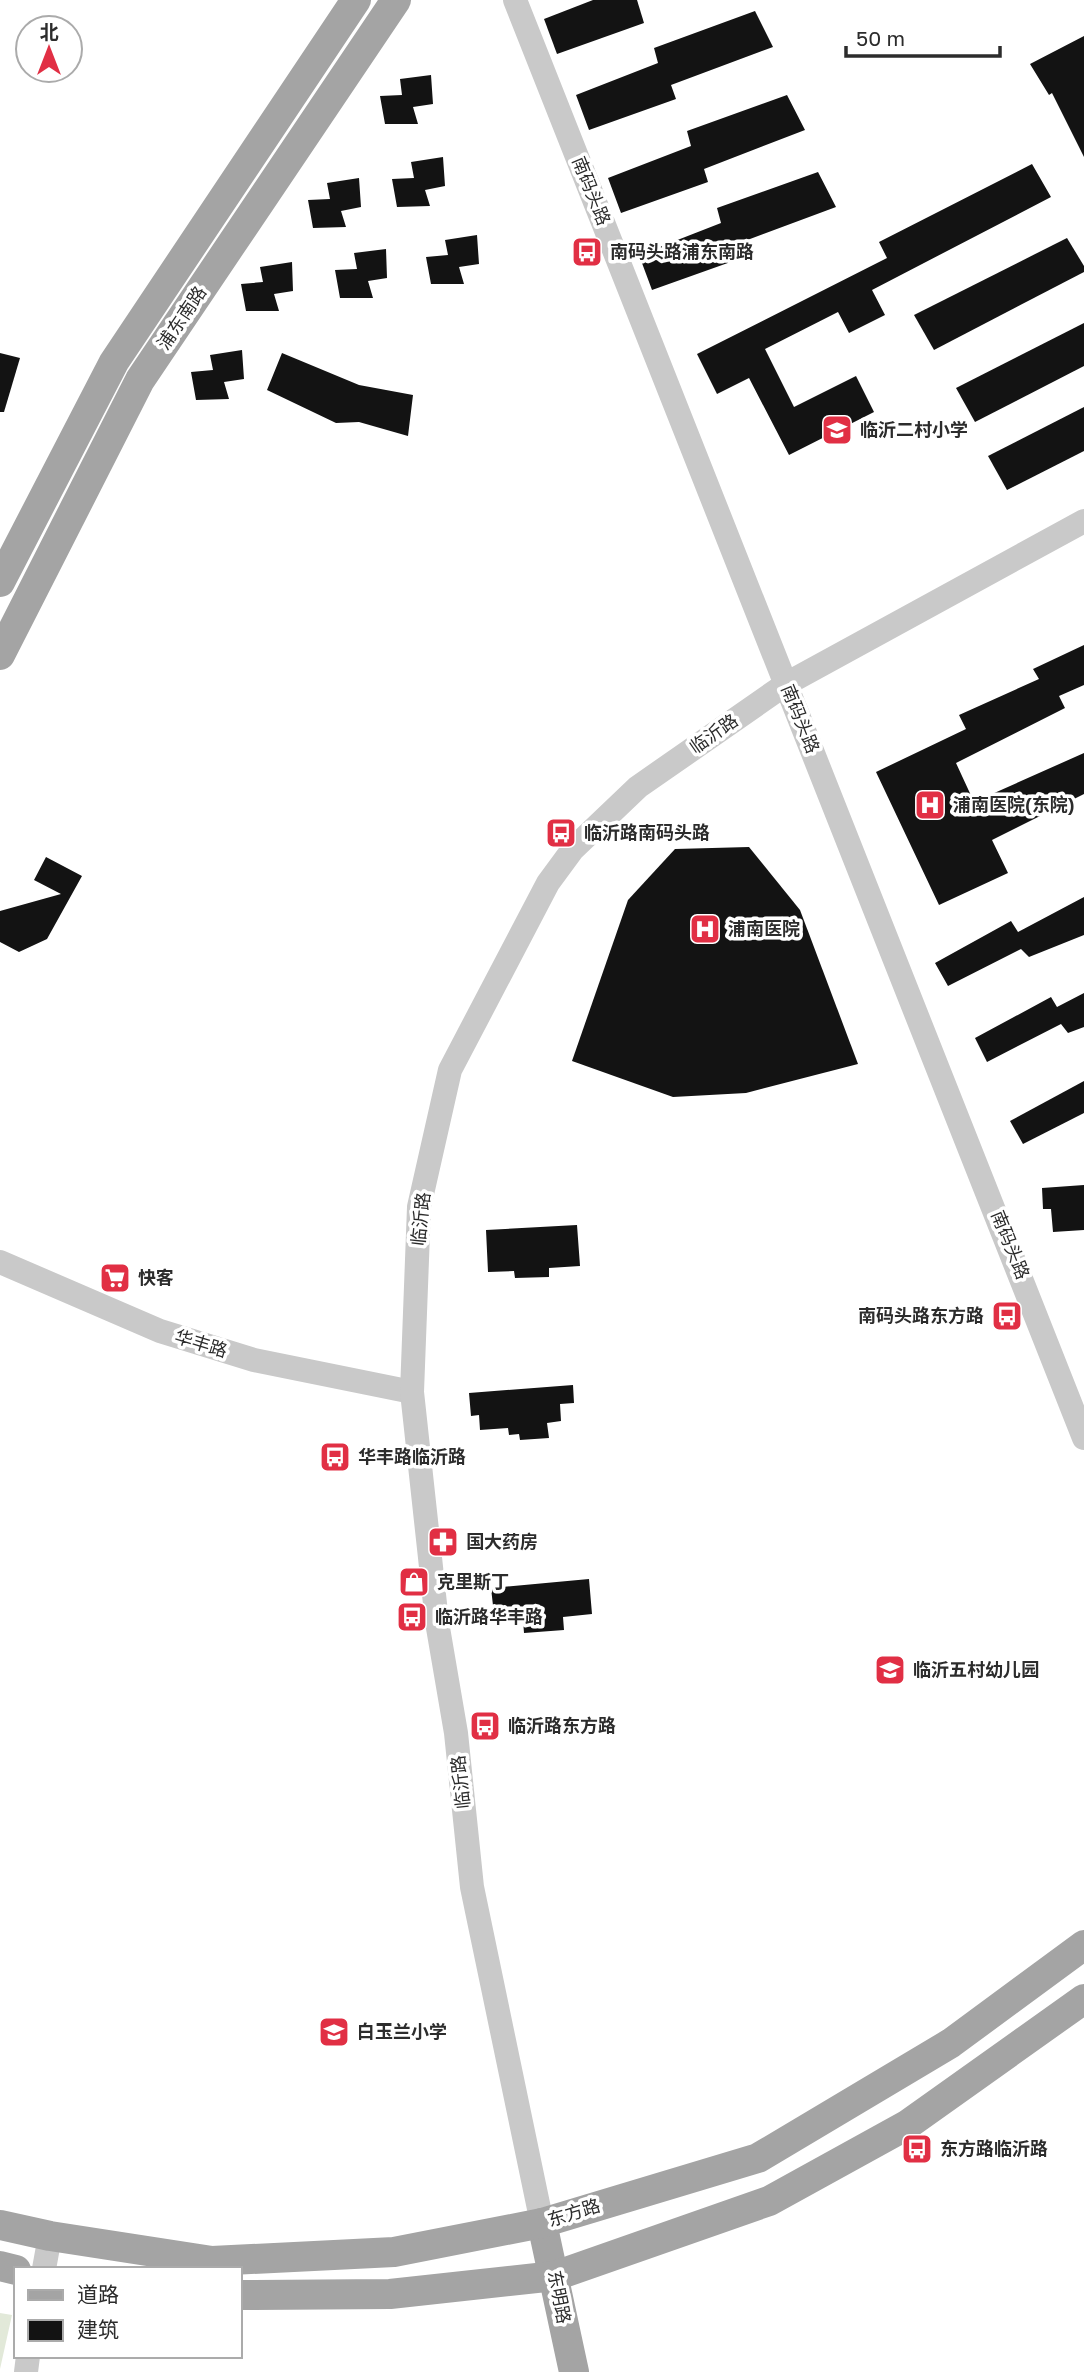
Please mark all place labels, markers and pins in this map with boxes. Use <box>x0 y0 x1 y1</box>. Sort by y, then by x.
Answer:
bus stop icon: 南码头路浦东南路 <box>570 235 604 269</box>
place label: 南码头路浦东南路 <box>610 240 754 262</box>
school or university icon: 临沂二村小学 <box>820 413 854 447</box>
place label: 临沂二村小学 <box>860 418 968 440</box>
hospital icon: 浦南医院(东院) <box>913 788 947 822</box>
place label: 浦南医院(东院) <box>953 793 1075 815</box>
bus stop icon: 临沂路南码头路 <box>544 816 578 850</box>
place label: 临沂路南码头路 <box>584 821 710 843</box>
hospital icon: 浦南医院 <box>688 912 722 946</box>
place label: 浦南医院 <box>728 917 800 939</box>
supermarket icon: 快客 <box>98 1261 132 1295</box>
place label: 快客 <box>138 1266 174 1288</box>
bus stop icon: 南码头路东方路 <box>990 1299 1024 1333</box>
place label: 南码头路东方路 <box>858 1304 984 1326</box>
bus stop icon: 华丰路临沂路 <box>318 1440 352 1474</box>
place label: 华丰路临沂路 <box>358 1445 466 1467</box>
pharmacy icon: 国大药房 <box>426 1525 460 1559</box>
place label: 国大药房 <box>466 1530 538 1552</box>
shop icon: 克里斯丁 <box>397 1565 431 1599</box>
place label: 克里斯丁 <box>437 1570 509 1592</box>
bus stop icon: 临沂路华丰路 <box>395 1600 429 1634</box>
place label: 临沂路华丰路 <box>435 1605 543 1627</box>
school or university icon: 临沂五村幼儿园 <box>873 1653 907 1687</box>
place label: 临沂五村幼儿园 <box>913 1658 1039 1680</box>
bus stop icon: 临沂路东方路 <box>468 1709 502 1743</box>
place label: 临沂路东方路 <box>508 1714 616 1736</box>
school or university icon: 白玉兰小学 <box>317 2015 351 2049</box>
place label: 白玉兰小学 <box>357 2020 447 2042</box>
bus stop icon: 东方路临沂路 <box>900 2132 934 2166</box>
place label: 东方路临沂路 <box>940 2137 1048 2159</box>

